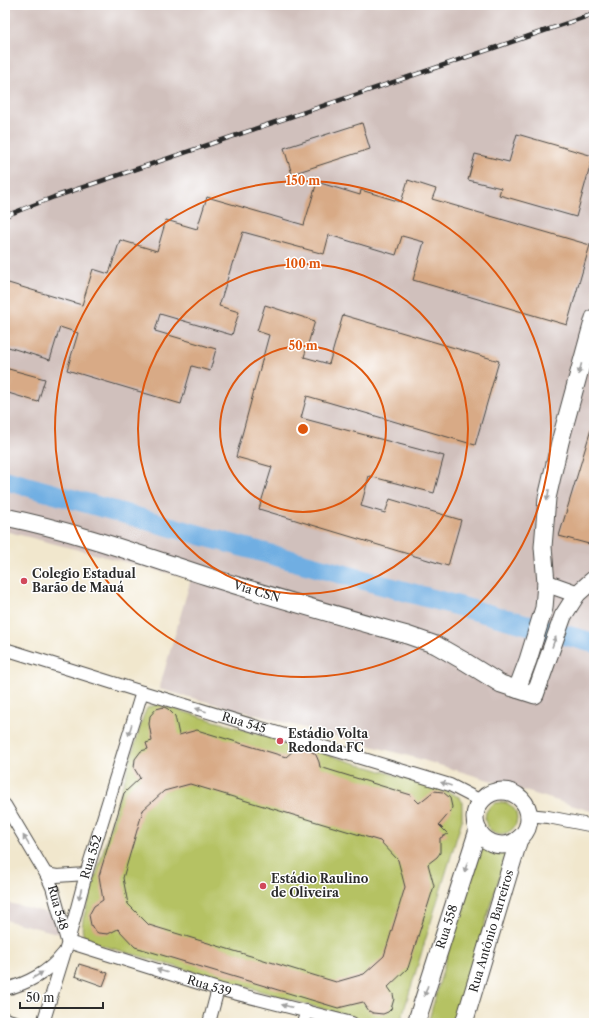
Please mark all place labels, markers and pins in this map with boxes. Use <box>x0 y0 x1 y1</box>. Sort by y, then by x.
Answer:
centre of rings <box>296 422 310 436</box>
place label: Colegio Estadual Barão de Mauá <box>32 566 136 595</box>
marker: Colegio Estadual Barão de Mauá <box>19 576 29 586</box>
place label: Estádio Volta Redonda FC <box>288 726 369 755</box>
marker: Estádio Volta Redonda FC <box>275 736 285 746</box>
place label: Estádio Raulino de Oliveira <box>271 871 369 900</box>
marker: Estádio Raulino de Oliveira <box>258 881 268 891</box>

